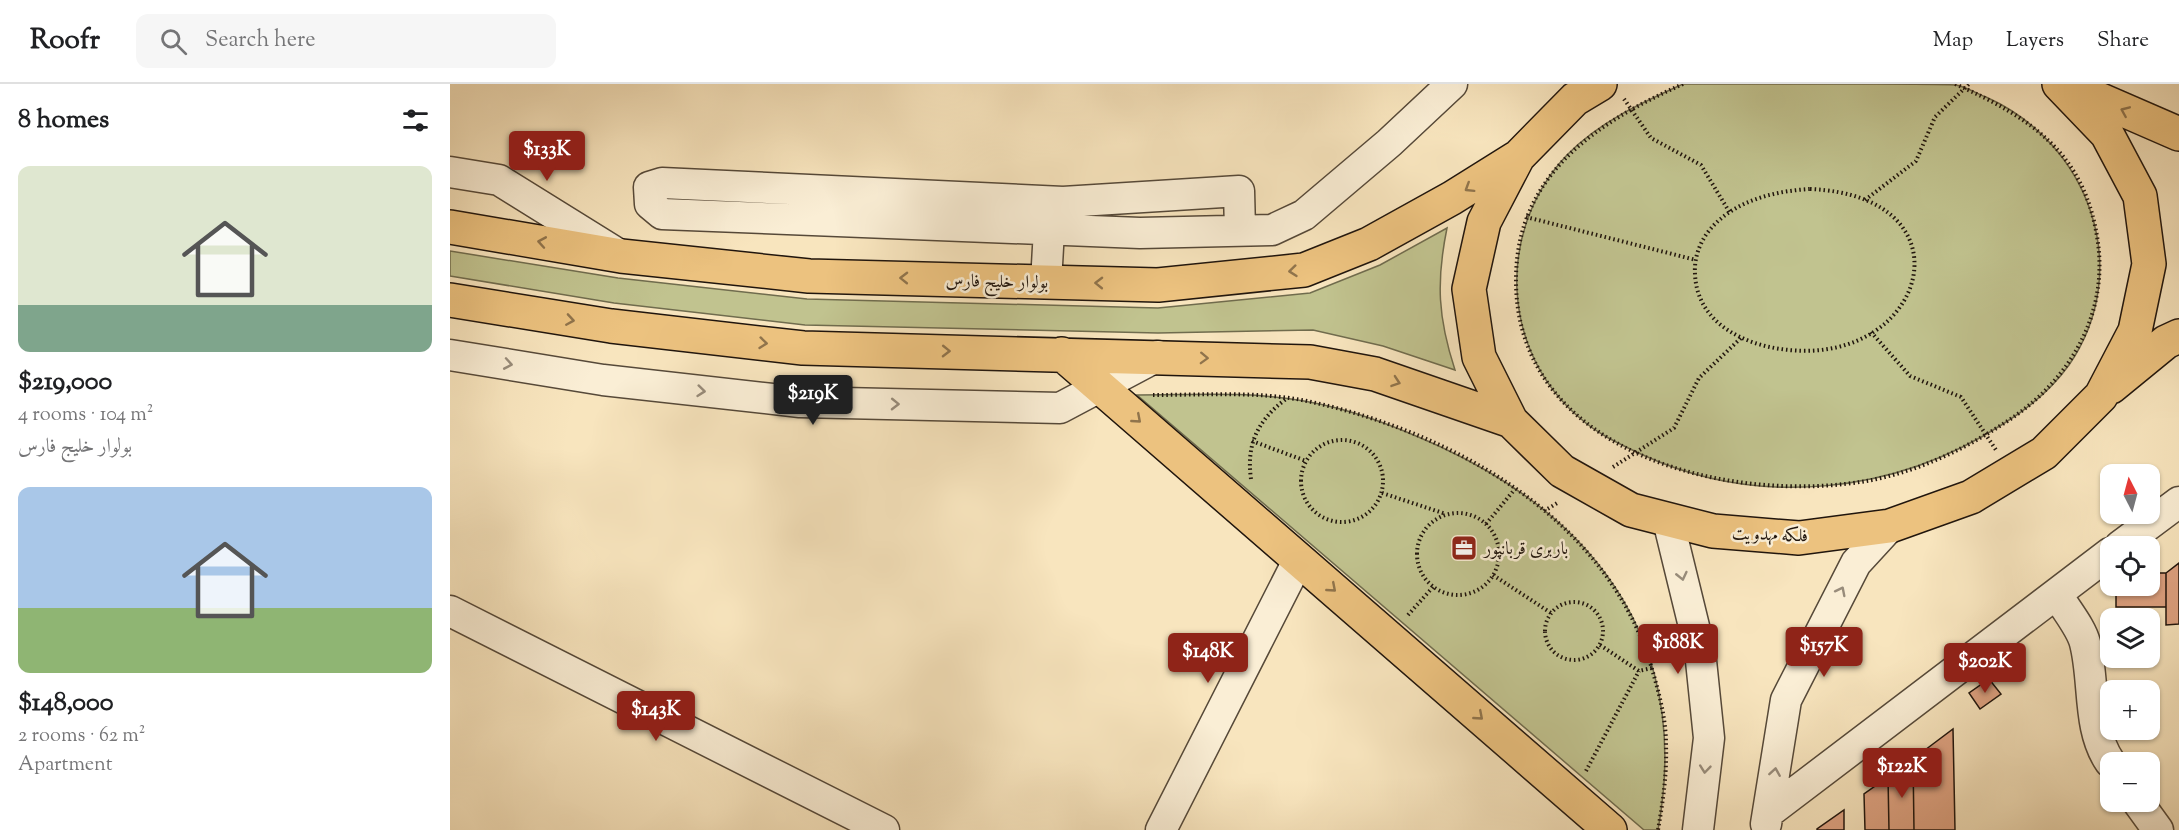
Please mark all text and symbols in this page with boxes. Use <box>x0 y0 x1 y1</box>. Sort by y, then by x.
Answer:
search box <box>136 14 556 68</box>
text: Roofr <box>30 21 100 61</box>
icon: search <box>157 25 190 58</box>
text: Search here <box>205 25 315 57</box>
text: Map <box>1933 26 1973 56</box>
text: Layers <box>2006 26 2064 56</box>
text: Share <box>2097 26 2149 56</box>
text: 8 homes <box>18 102 109 139</box>
icon: filters <box>399 104 432 137</box>
one-way arrow <box>2121 106 2132 118</box>
pin: $133K <box>505 131 589 182</box>
text: $133K <box>523 136 571 165</box>
one-way arrow <box>1464 181 1475 192</box>
icon: home <box>171 205 279 313</box>
one-way arrow <box>537 237 547 249</box>
one-way arrow <box>1289 264 1298 277</box>
street label: بولوار خلیج فارس <box>945 269 1048 298</box>
one-way arrow <box>900 272 909 285</box>
one-way arrow <box>1094 277 1103 290</box>
one-way arrow <box>565 313 575 325</box>
one-way arrow <box>759 336 768 349</box>
one-way arrow <box>941 345 950 357</box>
one-way arrow <box>1199 351 1208 364</box>
one-way arrow <box>503 358 512 370</box>
text: $219,000 <box>18 364 112 401</box>
one-way arrow <box>1391 374 1401 387</box>
pin: $219K <box>771 375 855 426</box>
text: $219K <box>788 380 838 409</box>
one-way arrow <box>696 384 705 397</box>
one-way arrow <box>891 398 900 410</box>
text: 4 rooms · 104 m² <box>18 401 154 430</box>
one-way arrow <box>1130 412 1141 423</box>
text: بولوار خلیج فارس <box>18 433 132 462</box>
north arrow <box>2100 464 2160 524</box>
map controls <box>2100 464 2160 812</box>
street label: فلکه مهدویت <box>1731 522 1808 550</box>
icon: home <box>171 526 279 634</box>
office icon: باربری قربانپور <box>1449 533 1479 563</box>
button: locate <box>2100 536 2160 596</box>
place label: باربری قربانپور <box>1482 537 1568 563</box>
one-way arrow <box>1675 571 1688 581</box>
one-way arrow <box>1325 581 1336 592</box>
one-way arrow <box>1834 587 1846 598</box>
button: layers <box>2100 608 2160 668</box>
pin: $188K <box>1636 624 1720 675</box>
pin: $157K <box>1782 627 1866 678</box>
text: $188K <box>1652 629 1704 658</box>
text: $157K <box>1800 632 1848 661</box>
pin: $148K <box>1166 633 1250 684</box>
text: $148K <box>1182 638 1234 667</box>
pin: $202K <box>1943 643 2027 694</box>
text: $202K <box>1958 648 2012 677</box>
button: + <box>2100 680 2160 740</box>
text: $148,000 <box>18 685 114 722</box>
pin: $143K <box>614 691 698 742</box>
text: $143K <box>631 696 681 725</box>
one-way arrow <box>1473 709 1484 720</box>
text: 2 rooms · 62 m² <box>18 722 146 751</box>
pin: $122K <box>1860 748 1944 799</box>
text: Apartment <box>18 751 113 780</box>
button: − <box>2100 752 2160 812</box>
text: $122K <box>1877 753 1927 782</box>
one-way arrow <box>1700 764 1712 773</box>
one-way arrow <box>1768 768 1780 777</box>

